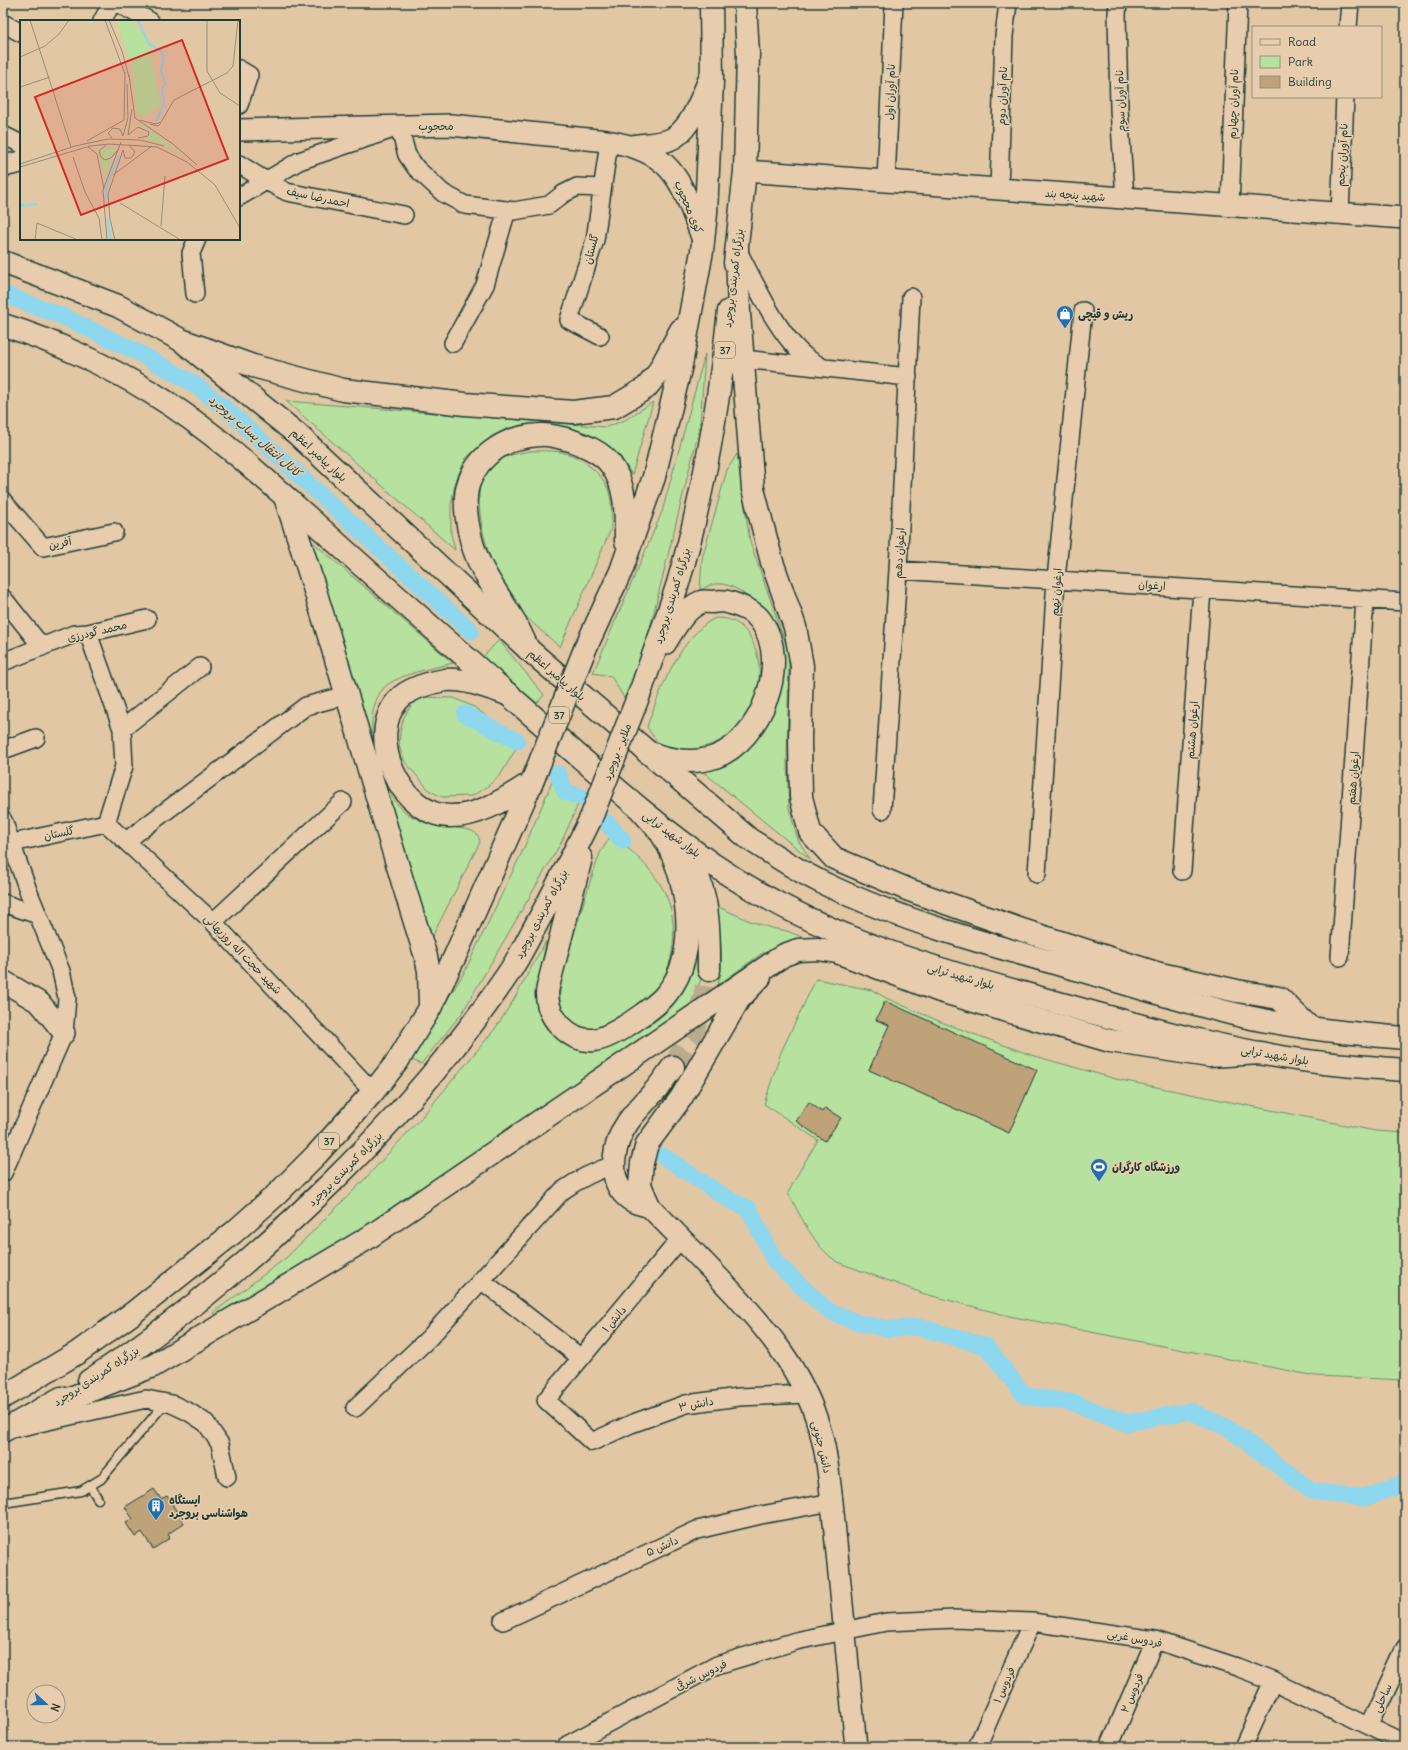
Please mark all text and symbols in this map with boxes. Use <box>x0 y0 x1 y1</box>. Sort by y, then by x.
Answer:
inset map <box>20 20 240 240</box>
legend <box>1252 26 1382 98</box>
text: Road <box>1288 34 1316 49</box>
text: Park <box>1288 54 1313 69</box>
street label: نام آوران اول <box>882 64 900 120</box>
street label: نام آوران دوم <box>994 66 1012 126</box>
street label: نام آوران چهارم <box>1225 69 1243 139</box>
street label: نام آوران سوم <box>1112 70 1130 132</box>
text: Building <box>1288 74 1332 89</box>
street label: محجوب <box>418 119 454 134</box>
street label: نام آوران پنجم <box>1333 123 1353 187</box>
street label: کوی محجوب <box>671 178 707 236</box>
street label: احمدرضا سیف <box>285 184 351 210</box>
street label: شهید پنجه بند <box>1044 186 1106 205</box>
street label: بزرگراه کمربندی بروجرد <box>720 228 747 328</box>
street label: گلستان <box>580 232 602 266</box>
shop icon: ریش و قیچی <box>1055 304 1075 329</box>
place label: ریش و قیچی <box>1078 307 1133 322</box>
road number: 37 <box>715 342 735 358</box>
water label: کانال انتقال پساب بروجرد <box>205 391 306 482</box>
street label: بلوار پیامبر اعظم <box>287 425 350 486</box>
street label: ارغوان دهم <box>891 527 909 579</box>
street label: آفرین <box>47 533 74 552</box>
street label: بزرگراه کمربندی بروجرد <box>651 546 694 646</box>
street label: ارغوان نهم <box>1047 568 1067 617</box>
street label: ارغوان <box>1138 577 1166 594</box>
street label: محمد گودرزی <box>66 617 128 646</box>
street label: بلوار پیامبر اعظم <box>524 646 589 705</box>
street label: ارغوان هشتم <box>1183 701 1203 760</box>
road number: 37 <box>549 707 569 723</box>
street label: ملایر - بروجرد <box>600 721 635 783</box>
street label: ارغوان هفتم <box>1344 751 1364 805</box>
street label: بلوار شهید ترابی <box>640 808 704 861</box>
street label: گلستان <box>42 823 76 843</box>
street label: بزرگراه کمربندی بروجرد <box>511 867 571 962</box>
street label: شهید حجت اله روزبهانی <box>200 911 285 998</box>
street label: بلوار شهید ترابی <box>926 960 996 993</box>
street label: بلوار شهید ترابی <box>1240 1042 1310 1069</box>
street label: بزرگراه کمربندی بروجرد <box>305 1129 386 1210</box>
road number: 37 <box>319 1133 339 1149</box>
sports icon: ورزشگاه کارگران <box>1089 1157 1109 1182</box>
place label: ورزشگاه کارگران <box>1112 1160 1180 1174</box>
street label: دانش ۱ <box>599 1303 629 1335</box>
street label: بزرگراه کمربندی بروجرد <box>50 1343 142 1410</box>
street label: دانش ۳ <box>677 1394 715 1414</box>
street label: دانش جنوبی <box>808 1419 835 1475</box>
place label: ایستگاه هواشناسی بروجرد <box>169 1493 248 1521</box>
building icon: ایستگاه هواشناسی بروجرد <box>146 1496 166 1521</box>
street label: دانش ۵ <box>644 1533 680 1559</box>
street label: فردوس غربی <box>1106 1626 1164 1651</box>
street label: فردوس شرقی <box>673 1656 729 1694</box>
street label: فردوس ۱ <box>990 1665 1018 1705</box>
street label: فردوس ۲ <box>1117 1671 1147 1715</box>
street label: ساحلی <box>1369 1681 1396 1715</box>
north arrow <box>26 1684 66 1724</box>
text: N <box>47 1702 63 1714</box>

